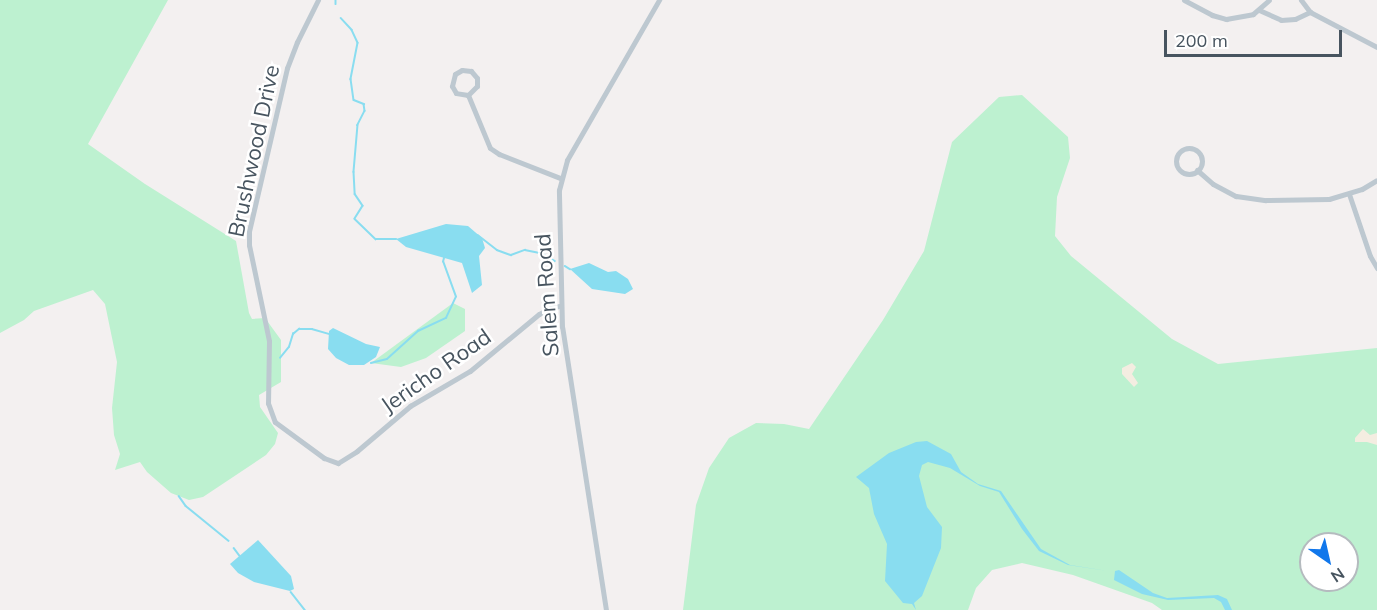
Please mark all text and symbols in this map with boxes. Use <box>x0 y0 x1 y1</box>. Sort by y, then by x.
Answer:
scale bar <box>1167 18 1346 56</box>
text: 200 m <box>1175 29 1228 52</box>
street label: Brushwood Drive <box>223 62 285 240</box>
street label: Salem Road <box>530 233 564 357</box>
street label: Jericho Road <box>376 323 496 419</box>
north arrow <box>1299 532 1359 592</box>
text: N <box>1327 564 1349 587</box>

